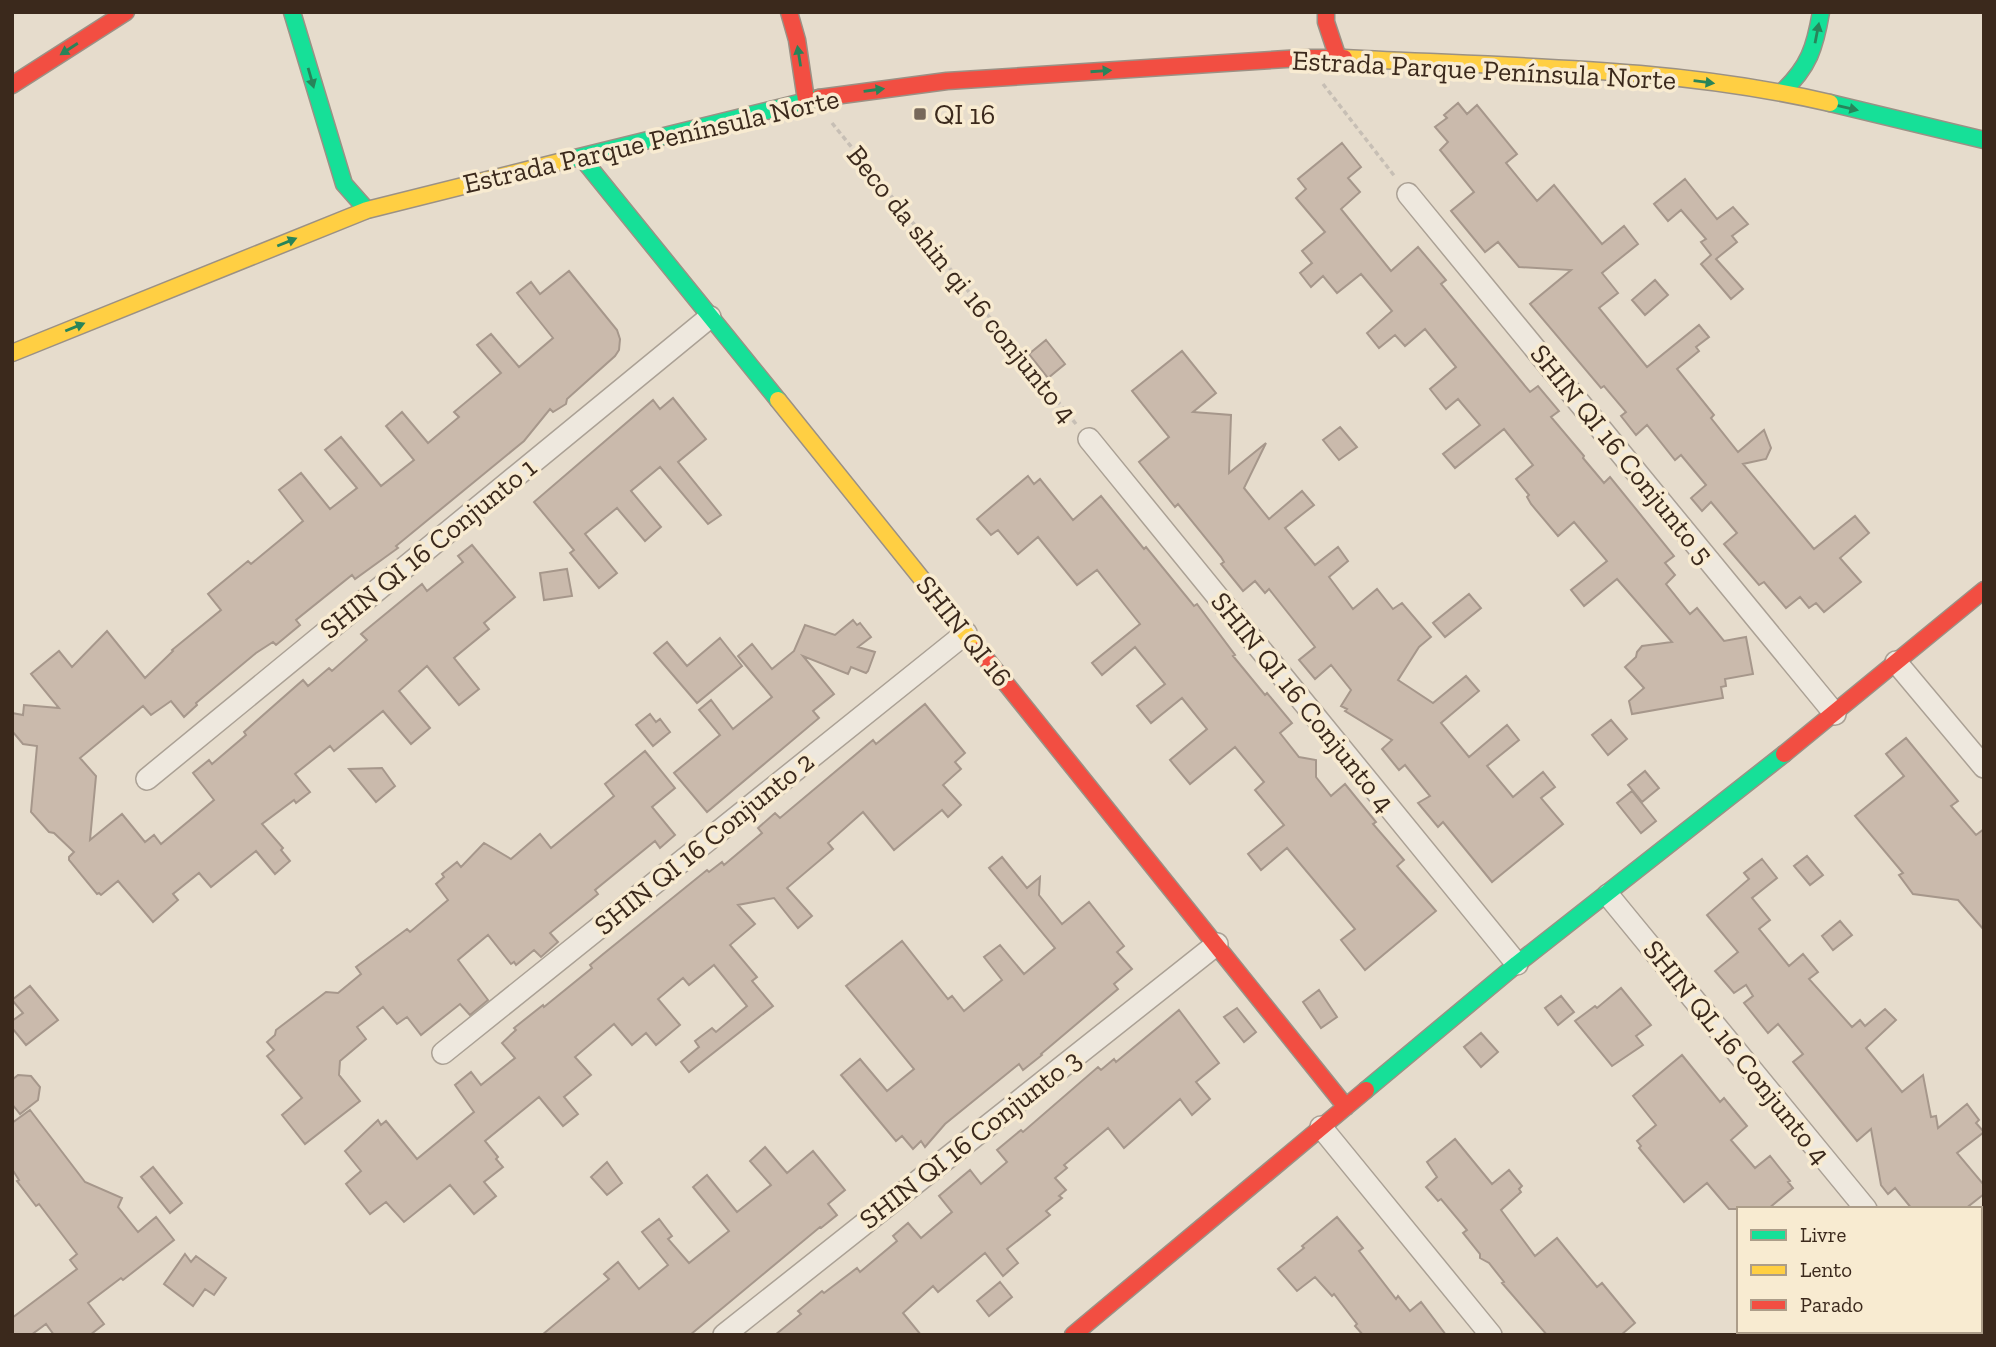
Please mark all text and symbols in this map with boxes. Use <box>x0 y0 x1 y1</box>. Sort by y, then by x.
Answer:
one-way arrow <box>1812 22 1823 44</box>
one-way arrow <box>59 42 79 55</box>
street label: Estrada Parque Península Norte <box>1291 43 1677 97</box>
one-way arrow <box>793 44 804 66</box>
one-way arrow <box>1090 65 1112 76</box>
one-way arrow <box>307 68 317 89</box>
one-way arrow <box>1693 76 1715 87</box>
street label: Estrada Parque Península Norte <box>460 82 842 200</box>
one-way arrow <box>863 85 885 96</box>
place label: QI 16 <box>934 98 995 131</box>
one-way arrow <box>1837 102 1859 113</box>
marker: QI 16 <box>912 106 928 122</box>
street label: Beco da shin qi 16 conjunto 4 <box>840 139 1084 429</box>
one-way arrow <box>276 237 297 248</box>
one-way arrow <box>65 322 86 333</box>
street label: SHIN QI 16 Conjunto 5 <box>1523 338 1721 570</box>
street label: SHIN QI 16 Conjunto 1 <box>313 450 543 645</box>
street label: SHIN QI 16 <box>909 569 1019 693</box>
street label: SHIN QI 16 Conjunto 4 <box>1204 585 1402 819</box>
street label: SHIN QI 16 Conjunto 2 <box>588 744 820 942</box>
street label: SHIN QL 16 Conjunto 4 <box>1636 933 1838 1171</box>
street label: SHIN QI 16 Conjunto 3 <box>853 1042 1087 1236</box>
legend <box>1737 1207 1982 1333</box>
text: Livre <box>1800 1222 1847 1247</box>
text: Lento <box>1800 1257 1852 1282</box>
text: Parado <box>1800 1292 1863 1317</box>

